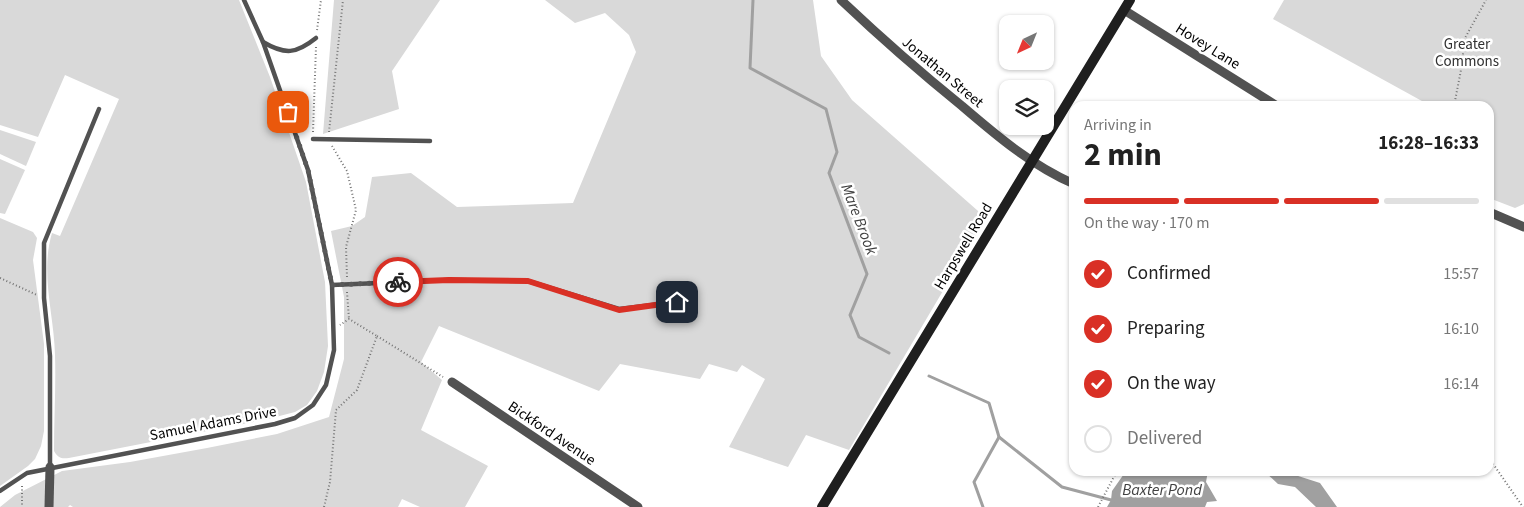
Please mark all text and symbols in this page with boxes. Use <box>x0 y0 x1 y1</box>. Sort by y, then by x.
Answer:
north arrow <box>999 15 1054 70</box>
map controls <box>999 15 1054 135</box>
street label: Hovey Lane <box>1171 18 1244 75</box>
street label: Jonathan Street <box>897 32 988 113</box>
park label: Greater Commons <box>1435 34 1499 72</box>
button: layers <box>999 80 1054 135</box>
pin <box>267 91 309 133</box>
icon: bag <box>274 98 302 126</box>
text: Arriving in <box>1084 114 1152 136</box>
text: 16:28–16:33 <box>1378 130 1479 157</box>
text: 2 min <box>1084 132 1162 178</box>
water label: Mare Brook <box>835 181 883 258</box>
street label: Harpswell Road <box>929 199 998 294</box>
text: On the way · 170 m <box>1084 212 1209 234</box>
courier <box>373 257 423 307</box>
icon: check <box>1084 260 1112 288</box>
text: Confirmed <box>1127 260 1211 287</box>
text: 15:57 <box>1443 263 1479 285</box>
icon: bike <box>384 268 412 296</box>
pin <box>656 281 698 323</box>
icon: home <box>663 288 691 316</box>
icon: check <box>1084 315 1112 343</box>
text: Preparing <box>1127 315 1205 342</box>
text: 16:10 <box>1443 318 1479 340</box>
icon: check <box>1084 370 1112 398</box>
text: On the way <box>1127 370 1216 397</box>
text: 16:14 <box>1443 373 1479 395</box>
street label: Bickford Avenue <box>504 396 600 471</box>
street label: Samuel Adams Drive <box>148 401 278 446</box>
text: Delivered <box>1127 425 1202 452</box>
water label: Baxter Pond <box>1122 479 1202 501</box>

